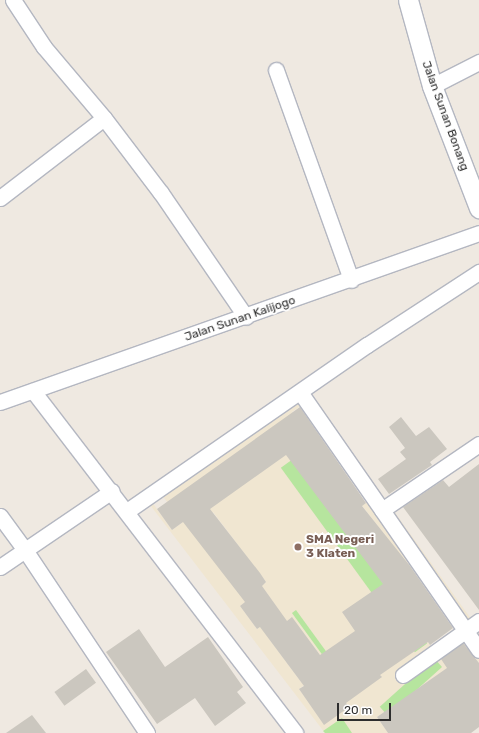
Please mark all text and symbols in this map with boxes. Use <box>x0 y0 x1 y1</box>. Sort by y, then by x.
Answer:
street label: Jalan Sunan Bonang <box>418 59 472 173</box>
street label: Jalan Sunan Kalijogo <box>183 293 297 345</box>
place label: SMA Negeri 3 Klaten <box>306 533 374 561</box>
marker: SMA Negeri 3 Klaten <box>293 542 303 552</box>
scale bar <box>339 695 393 721</box>
text: 20 m <box>344 703 372 717</box>

